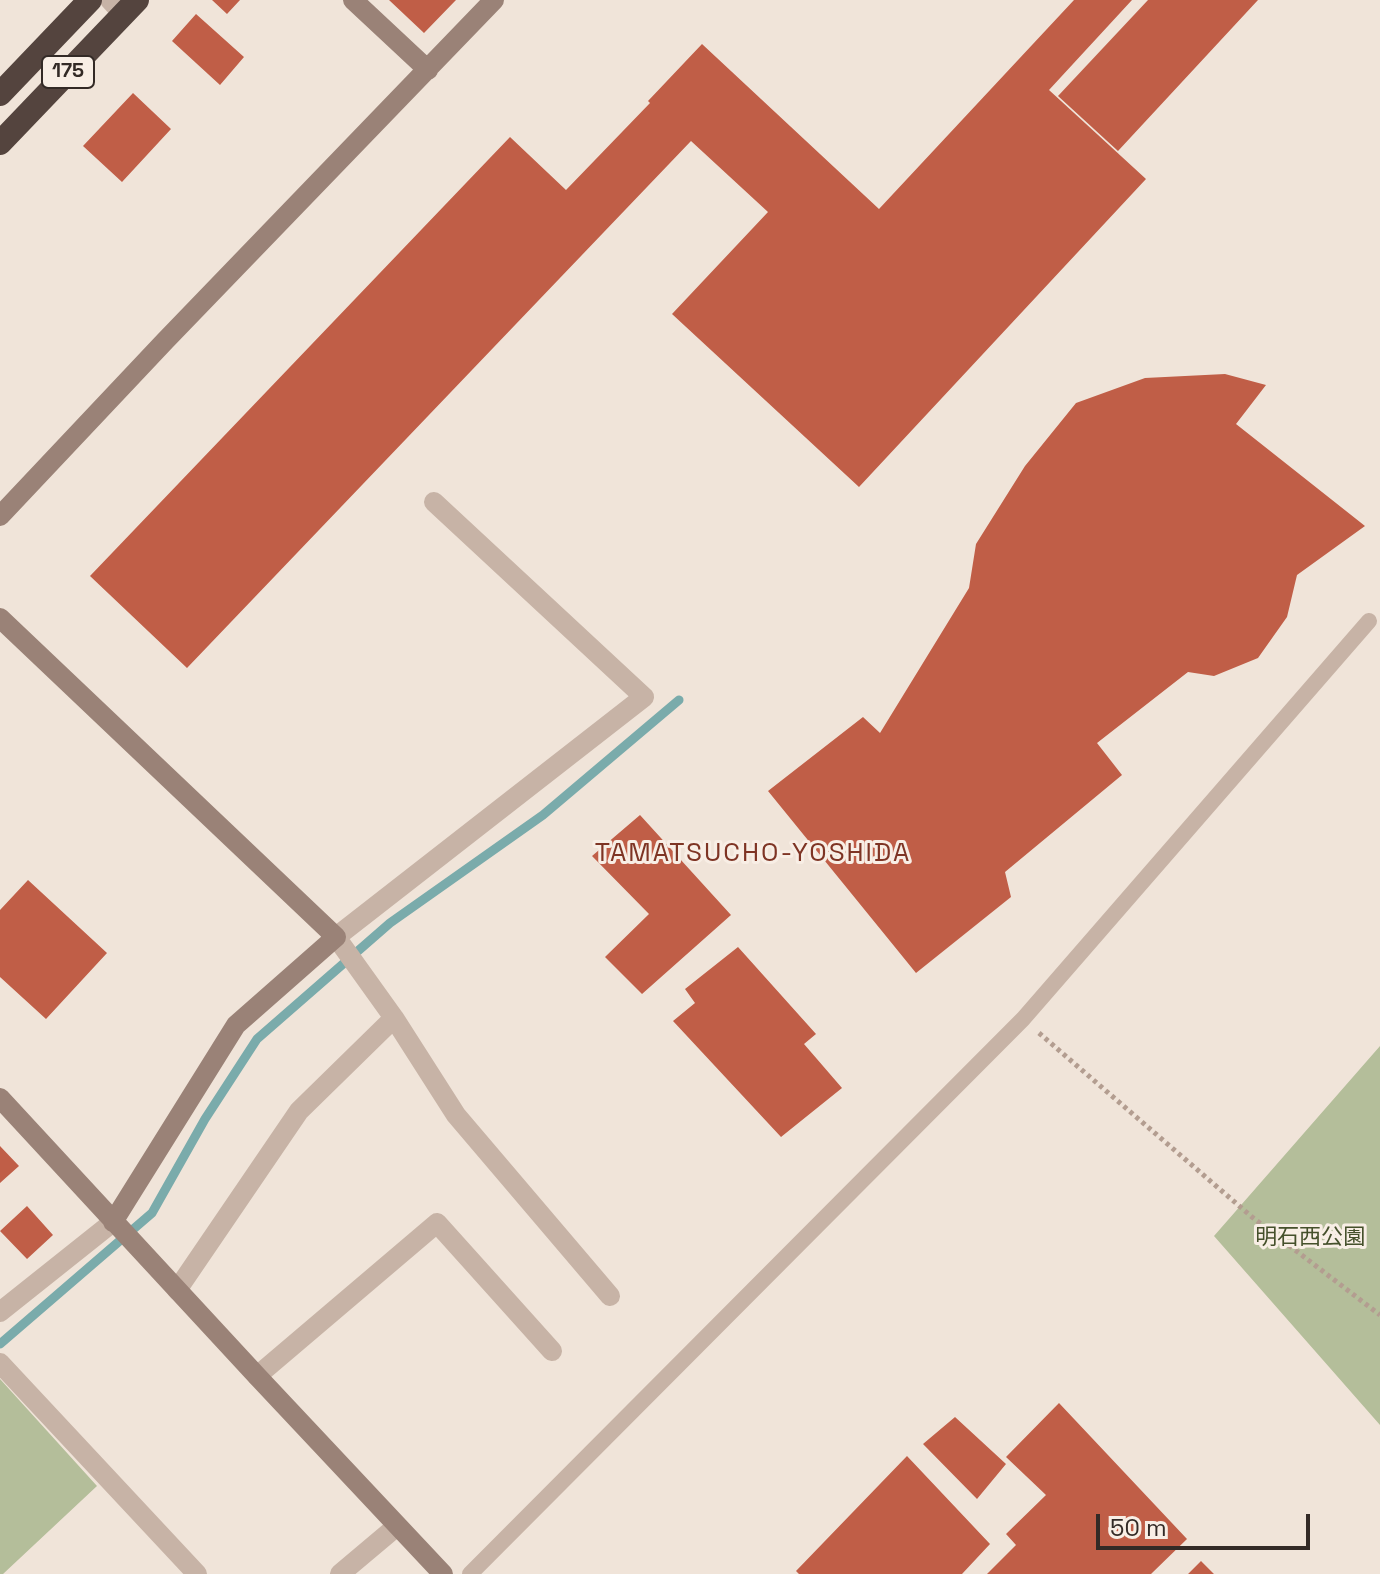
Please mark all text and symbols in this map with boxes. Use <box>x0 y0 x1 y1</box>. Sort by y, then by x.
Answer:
road number: 175 <box>42 56 94 88</box>
district label: TAMATSUCHO-YOSHIDA <box>595 838 911 870</box>
park label: 明石西公園 <box>1255 1225 1365 1251</box>
scale bar <box>1100 1498 1314 1548</box>
text: 50 m <box>1110 1512 1167 1543</box>

